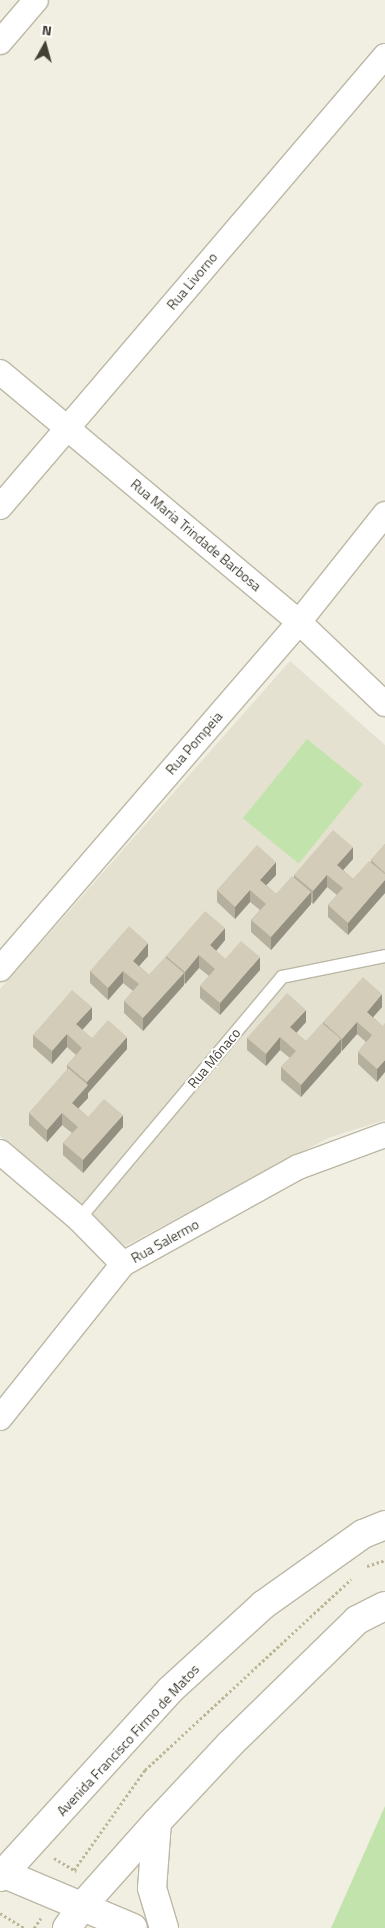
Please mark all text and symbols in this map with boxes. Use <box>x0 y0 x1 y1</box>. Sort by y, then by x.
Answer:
text: N <box>41 19 53 41</box>
north arrow <box>20 20 70 70</box>
street label: Rua Livorno <box>163 249 221 313</box>
street label: Rua Maria Trindade Barbosa <box>127 475 265 595</box>
street label: Rua Pompeia <box>162 708 226 778</box>
street label: Rua Mônaco <box>184 1025 244 1091</box>
street label: Rua Salermo <box>128 1215 202 1267</box>
street label: Avenida Francisco Firmo de Matos <box>53 1661 203 1819</box>

